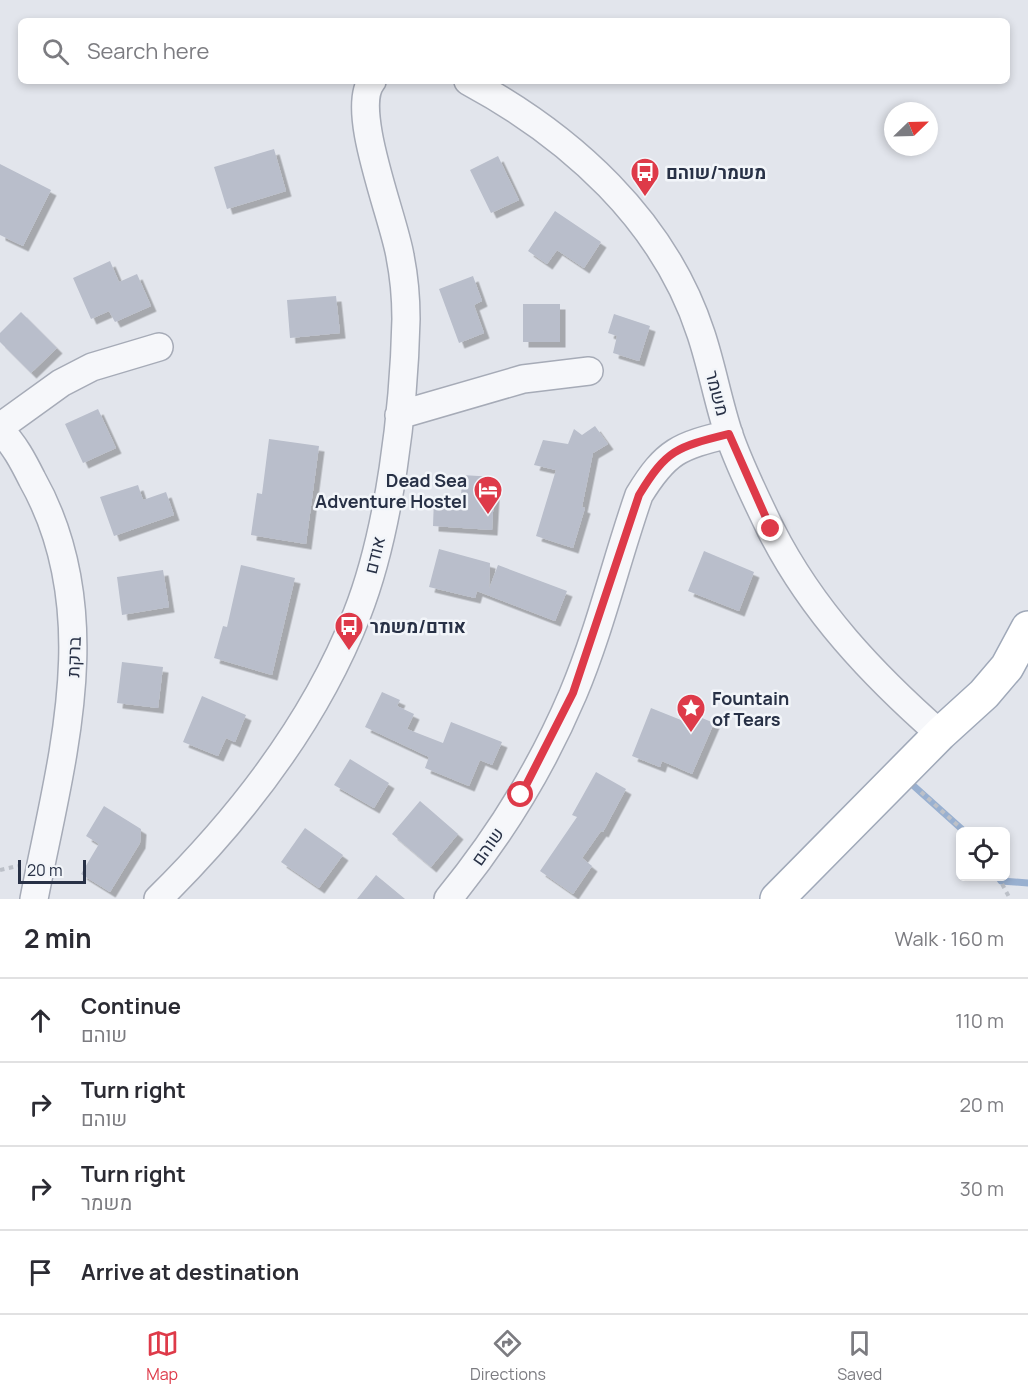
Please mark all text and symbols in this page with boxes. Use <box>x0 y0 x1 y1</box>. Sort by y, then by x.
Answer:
search box <box>18 18 1010 84</box>
icon: search <box>39 35 72 68</box>
text: Search here <box>87 36 209 66</box>
north arrow <box>884 102 938 156</box>
bus stop icon: משמר/שוהם <box>629 156 661 198</box>
place label: משמר/שוהם <box>666 160 766 184</box>
street label: משמר <box>700 368 736 418</box>
place label: Dead Sea Adventure Hostel <box>315 468 467 513</box>
hotel icon: Dead Sea Adventure Hostel <box>472 474 504 516</box>
route end <box>757 515 783 541</box>
street label: אודם <box>358 534 390 576</box>
bus stop icon: אודם/משמר <box>333 610 365 652</box>
place label: אודם/משמר <box>370 614 466 638</box>
street label: ברקת <box>60 636 86 678</box>
place label: Fountain of Tears <box>712 686 789 731</box>
place icon: Fountain of Tears <box>675 692 707 734</box>
route start <box>507 781 533 807</box>
street label: שוהם <box>465 822 509 870</box>
map controls <box>956 827 1010 881</box>
button: locate <box>956 827 1010 881</box>
scale bar <box>18 857 86 884</box>
text: 20 m <box>27 859 63 881</box>
text: 2 min <box>24 920 92 956</box>
text: Walk · 160 m <box>895 925 1004 952</box>
text: Continue <box>81 991 181 1021</box>
icon: ahead <box>24 1004 57 1037</box>
text: 110 m <box>955 1007 1004 1034</box>
text: שוהם <box>81 1021 127 1048</box>
text: Turn right <box>81 1075 186 1105</box>
icon: right <box>24 1088 57 1121</box>
text: 20 m <box>959 1091 1004 1118</box>
text: שוהם <box>81 1105 127 1132</box>
text: Turn right <box>81 1159 186 1189</box>
icon: right <box>24 1172 57 1205</box>
text: 30 m <box>960 1175 1004 1202</box>
text: משמר <box>81 1189 132 1216</box>
icon: arrive <box>24 1256 57 1289</box>
text: Arrive at destination <box>81 1257 299 1287</box>
tab: Map <box>146 1327 179 1385</box>
tab: Directions <box>470 1327 546 1385</box>
tab: Saved <box>837 1327 882 1385</box>

